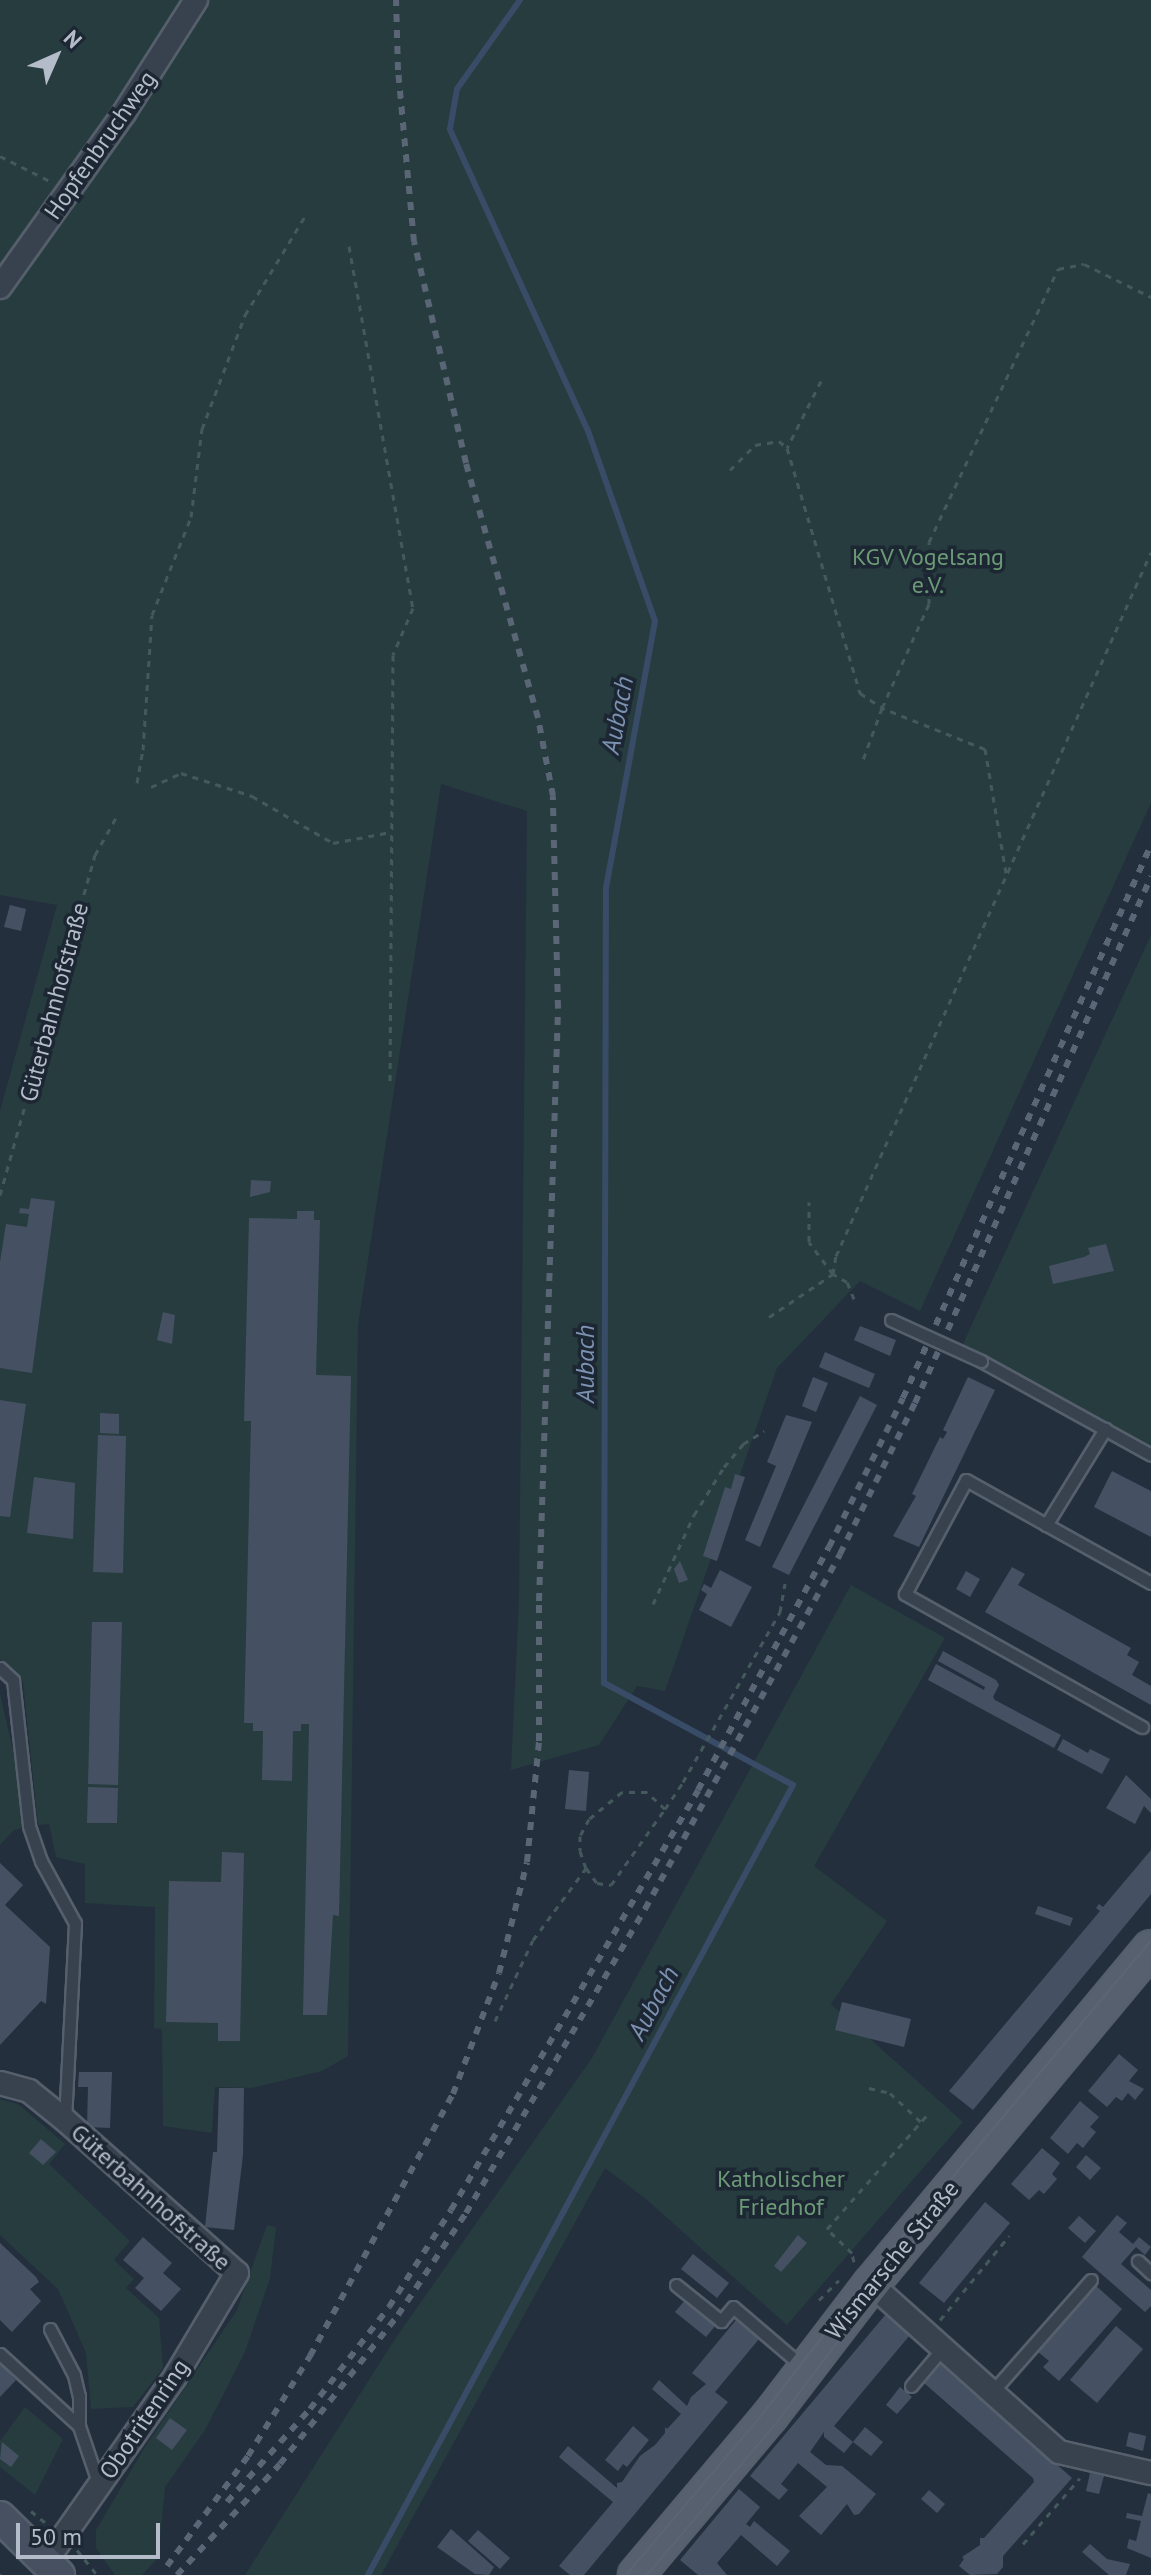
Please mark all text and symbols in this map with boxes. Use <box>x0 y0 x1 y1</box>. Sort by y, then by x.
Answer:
north arrow <box>16 16 96 96</box>
text: N <box>58 24 88 54</box>
street label: Hopfenbruchweg <box>38 65 162 225</box>
park label: KGV Vogelsang e.V. <box>851 543 1005 599</box>
water label: Aubach <box>594 673 640 757</box>
street label: Güterbahnhofstraße <box>14 899 94 1105</box>
water label: Aubach <box>569 1325 601 1403</box>
water label: Aubach <box>621 1961 685 2045</box>
street label: Güterbahnhofstraße <box>65 2118 237 2276</box>
park label: Katholischer Friedhof <box>717 2165 845 2221</box>
street label: Wismarsche Straße <box>819 2175 965 2345</box>
street label: Obotritenring <box>93 2353 195 2485</box>
scale bar <box>20 2507 164 2557</box>
text: 50 m <box>30 2521 82 2552</box>

